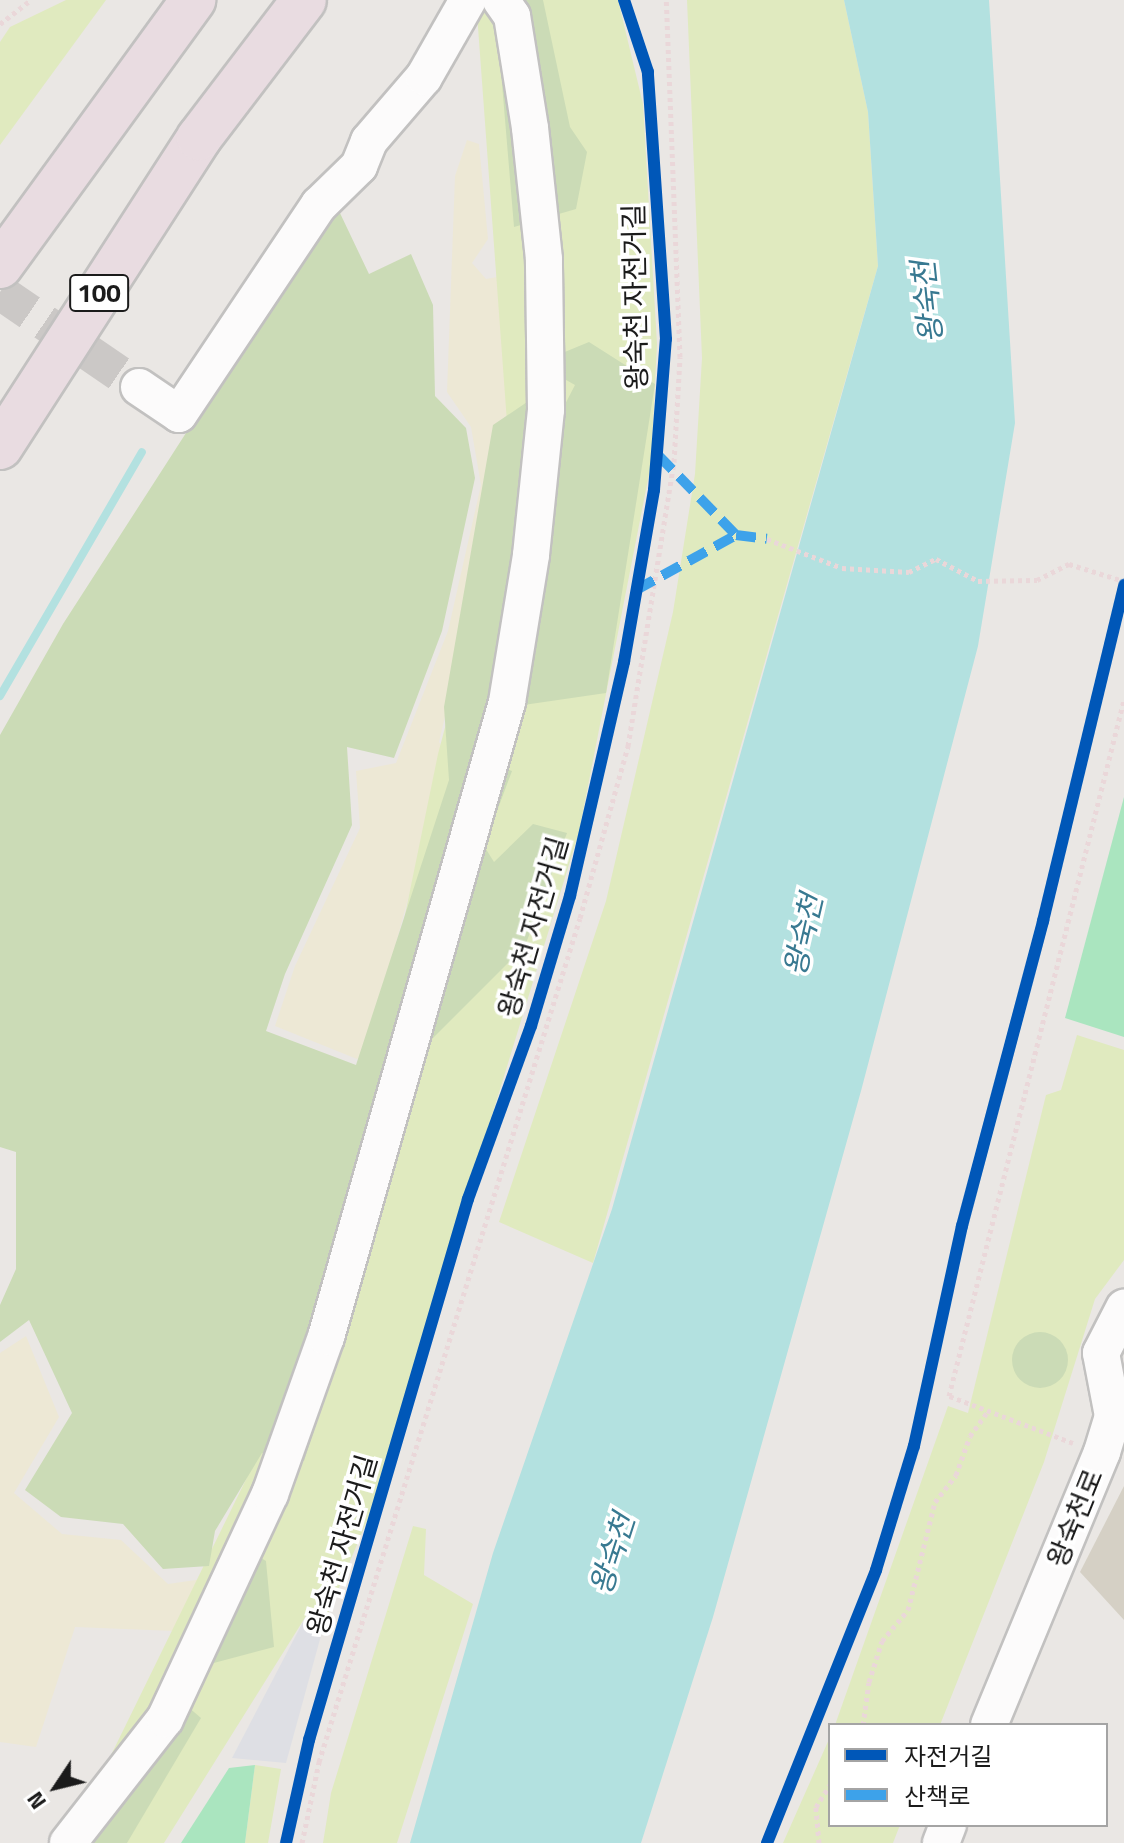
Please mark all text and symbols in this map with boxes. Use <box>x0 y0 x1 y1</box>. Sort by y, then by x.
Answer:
street label: 왕숙천 자전거길 <box>617 203 653 391</box>
water label: 왕숙천 <box>905 259 949 345</box>
road number: 100 <box>69 271 129 315</box>
street label: 왕숙천 자전거길 <box>491 833 575 1021</box>
water label: 왕숙천 <box>776 891 830 979</box>
street label: 왕숙천 자전거길 <box>300 1451 384 1639</box>
street label: 왕숙천로 <box>1040 1464 1110 1572</box>
water label: 왕숙천 <box>582 1509 642 1599</box>
legend <box>828 1723 1108 1827</box>
text: 자전거길 <box>904 1738 992 1774</box>
north arrow <box>16 1747 96 1827</box>
text: 산책로 <box>904 1778 970 1814</box>
text: N <box>18 1785 55 1817</box>

